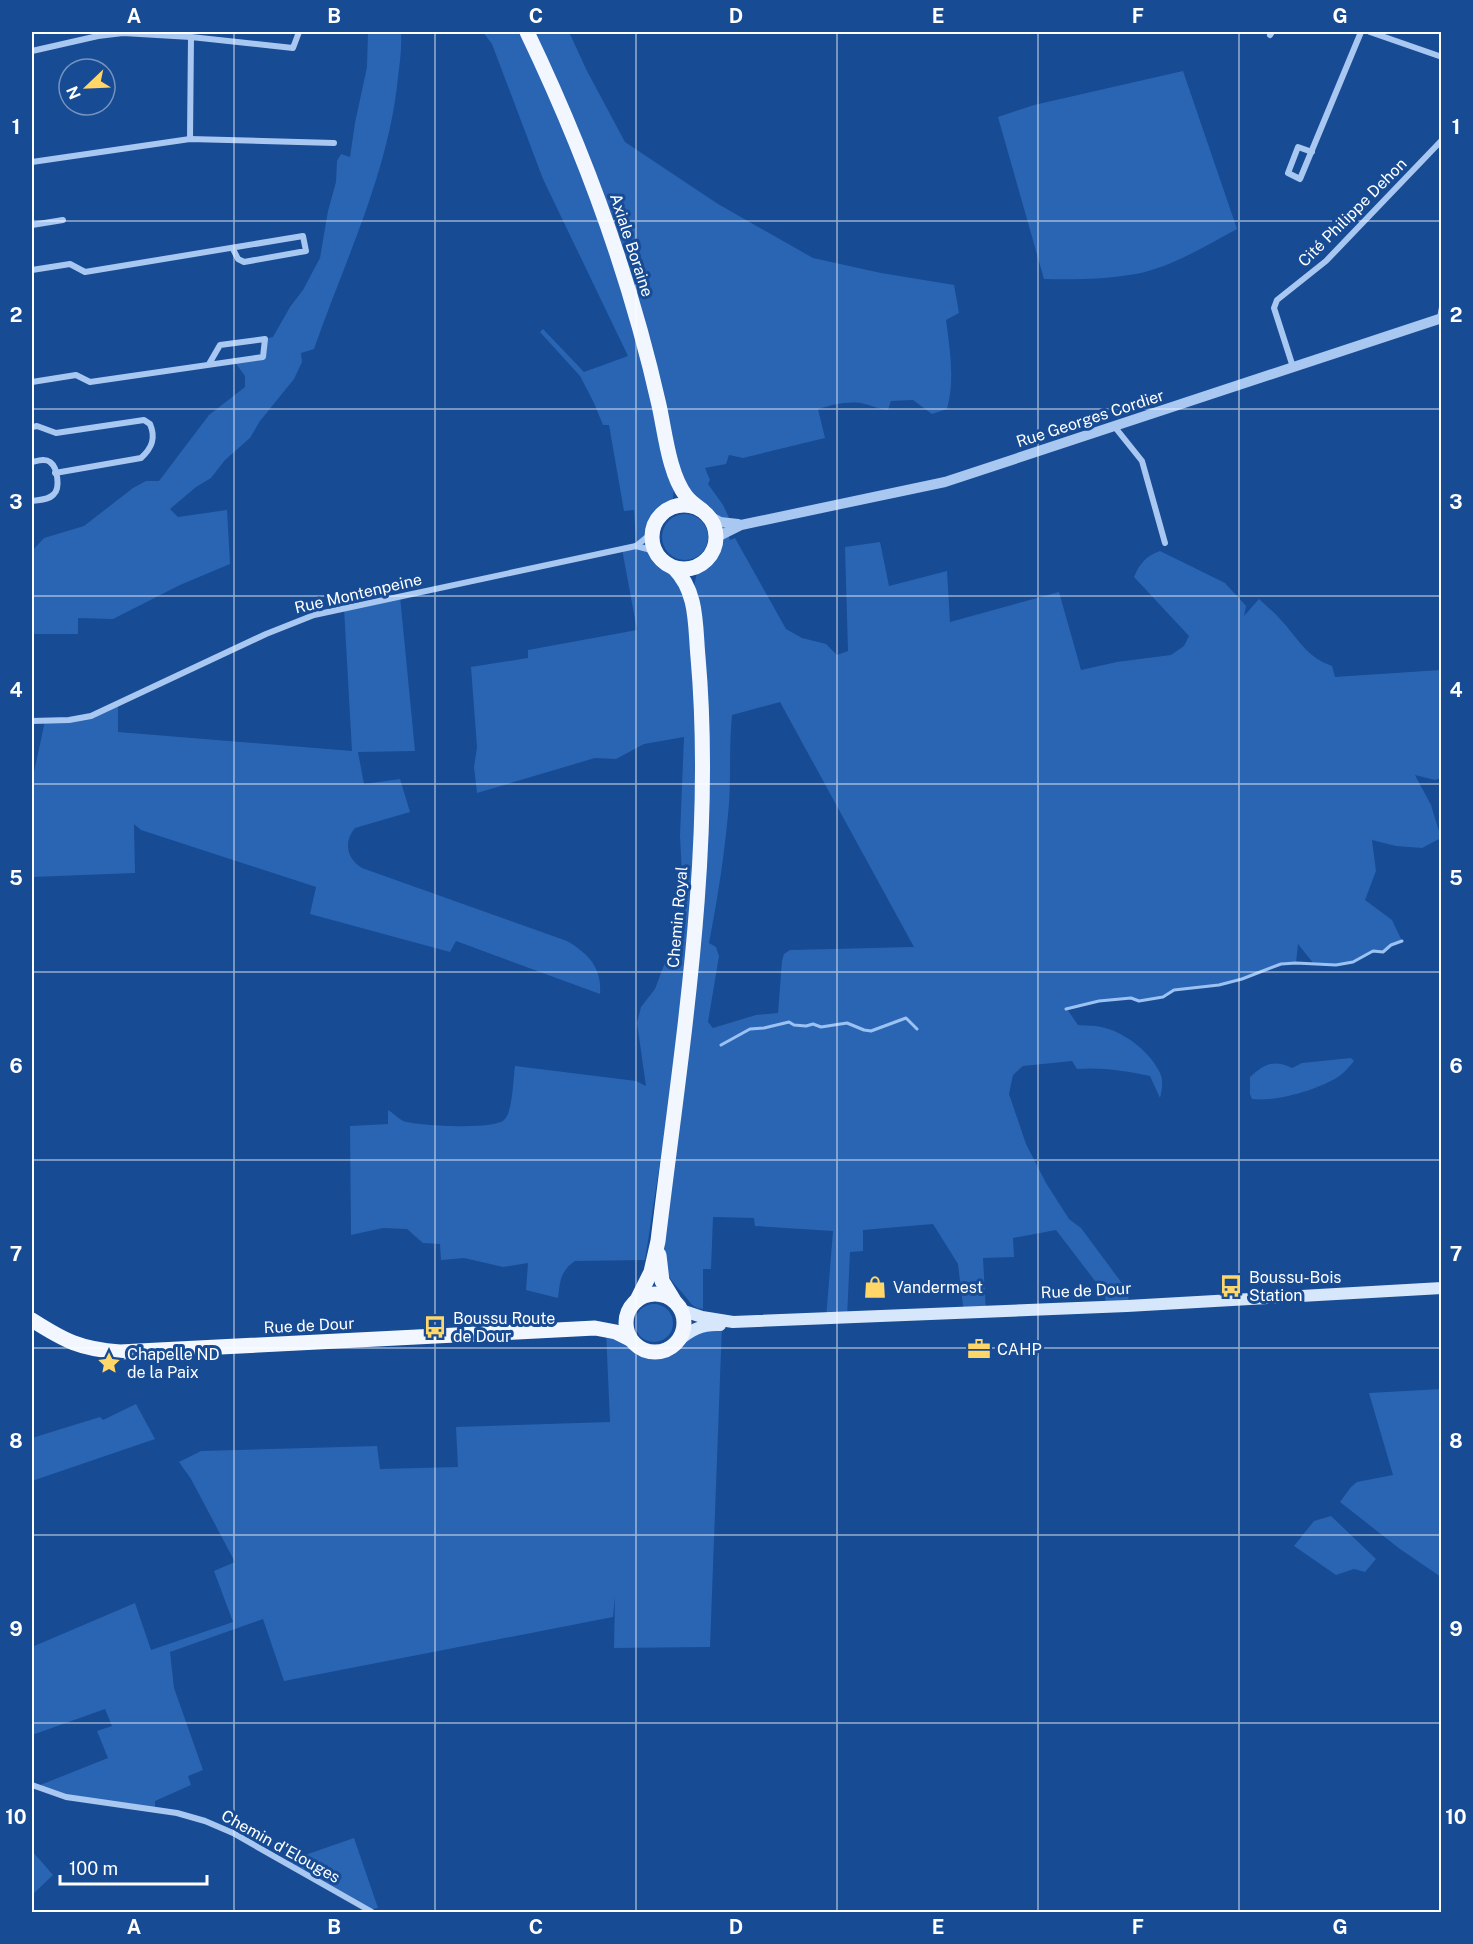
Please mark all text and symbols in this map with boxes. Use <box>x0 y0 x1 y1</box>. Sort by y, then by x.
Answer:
text: A <box>127 4 141 28</box>
text: B <box>327 4 341 28</box>
text: C <box>529 4 543 28</box>
text: D <box>729 4 743 28</box>
text: E <box>932 4 944 28</box>
text: F <box>1132 4 1144 28</box>
text: G <box>1332 4 1348 28</box>
north arrow <box>57 57 117 117</box>
text: N <box>62 83 85 102</box>
text: 1 <box>12 115 20 139</box>
text: 1 <box>1452 115 1460 139</box>
street label: Cité Philippe Dehon <box>1294 154 1411 271</box>
street label: Axiale Boraine <box>606 191 657 299</box>
text: 2 <box>10 303 22 327</box>
text: 2 <box>1450 303 1462 327</box>
street label: Rue Georges Cordier <box>1014 386 1167 451</box>
text: 3 <box>9 490 23 514</box>
text: 3 <box>1449 490 1463 514</box>
street label: Rue Montenpeine <box>293 570 424 617</box>
text: 4 <box>9 678 23 702</box>
text: 4 <box>1449 678 1463 702</box>
street label: Chemin Royal <box>664 865 691 969</box>
text: 5 <box>9 866 23 890</box>
text: 5 <box>1449 866 1463 890</box>
text: 6 <box>9 1054 23 1078</box>
text: 6 <box>1449 1054 1463 1078</box>
text: 7 <box>10 1242 22 1266</box>
text: 7 <box>1450 1242 1462 1266</box>
place label: Boussu-Bois Station <box>1249 1268 1341 1305</box>
bus stop icon: Boussu-Bois Station <box>1218 1273 1244 1299</box>
shop icon: Vandermest <box>862 1274 888 1300</box>
place label: Vandermest <box>893 1278 983 1297</box>
street label: Rue de Dour <box>1040 1279 1132 1302</box>
place label: Boussu Route de Dour <box>453 1309 555 1346</box>
street label: Rue de Dour <box>263 1314 355 1337</box>
bus stop icon: Boussu Route de Dour <box>422 1314 448 1340</box>
office icon: CAHP <box>966 1336 992 1362</box>
place label: CAHP <box>997 1340 1042 1359</box>
place label: Chapelle ND de la Paix <box>127 1345 220 1382</box>
place icon: Chapelle ND de la Paix <box>96 1350 122 1376</box>
text: 8 <box>9 1429 23 1453</box>
text: 8 <box>1449 1429 1463 1453</box>
text: 9 <box>9 1617 23 1641</box>
text: 9 <box>1449 1617 1463 1641</box>
text: 10 <box>5 1805 27 1829</box>
text: 10 <box>1445 1805 1467 1829</box>
street label: Chemin d'Elouges <box>218 1806 343 1887</box>
scale bar <box>60 1848 207 1886</box>
text: 100 m <box>69 1858 118 1879</box>
text: A <box>127 1915 141 1939</box>
text: B <box>327 1915 341 1939</box>
text: C <box>529 1915 543 1939</box>
text: D <box>729 1915 743 1939</box>
text: E <box>932 1915 944 1939</box>
text: F <box>1132 1915 1144 1939</box>
text: G <box>1332 1915 1348 1939</box>

